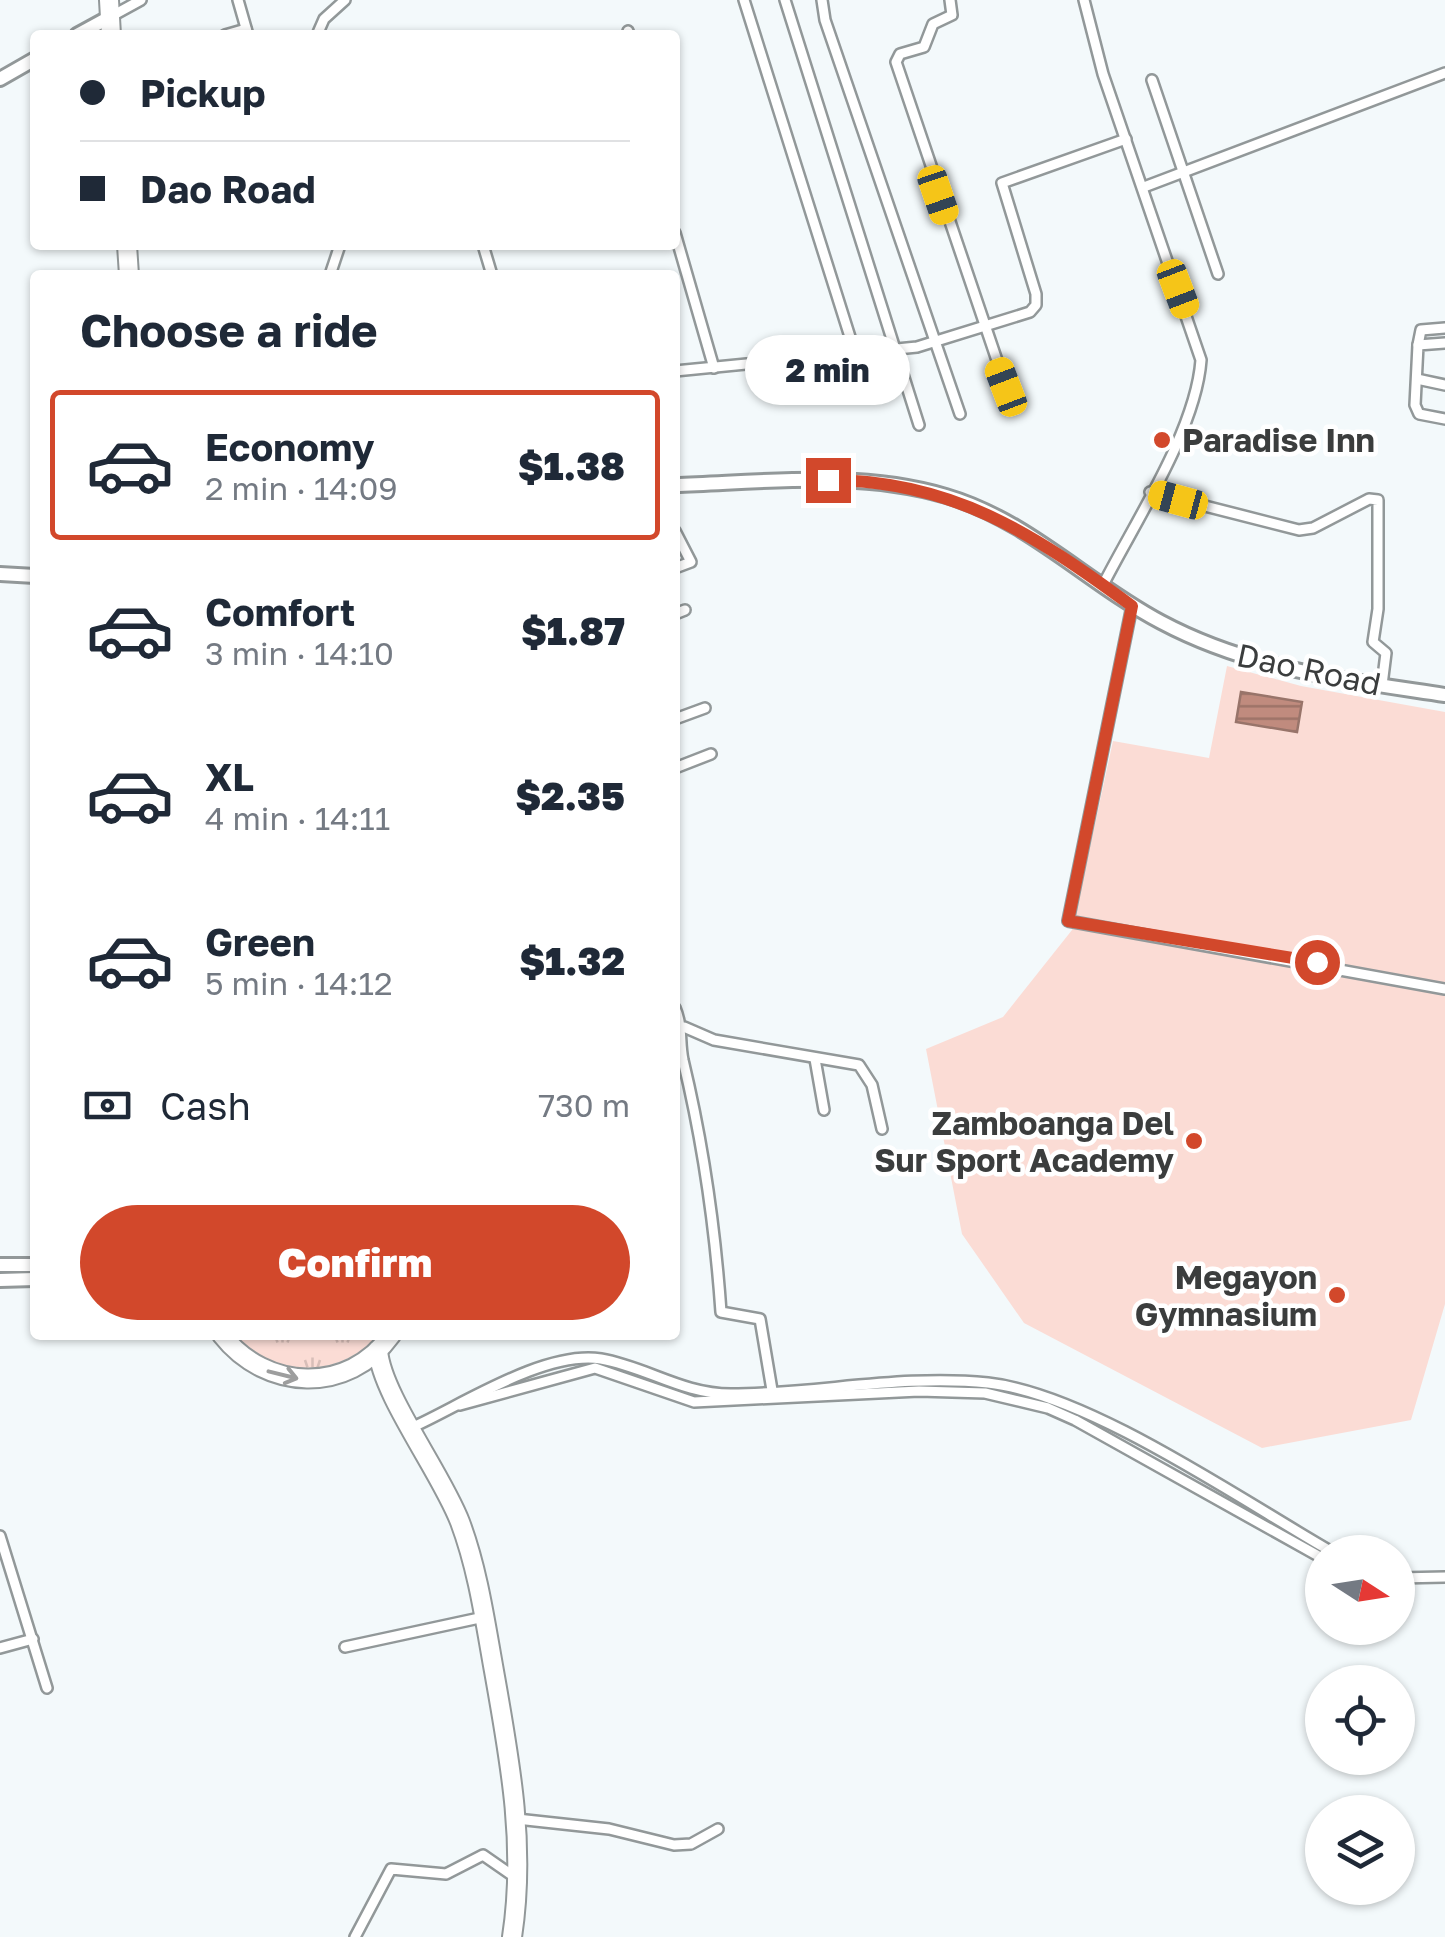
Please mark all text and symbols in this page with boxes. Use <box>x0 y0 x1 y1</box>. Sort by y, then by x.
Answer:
text: Pickup <box>140 70 266 115</box>
car <box>914 162 962 228</box>
text: Dao Road <box>140 166 316 211</box>
car <box>1153 256 1203 322</box>
text: Choose a ride <box>80 303 378 357</box>
callout: 2 min <box>746 335 910 405</box>
text: 2 min <box>785 351 870 389</box>
car <box>981 354 1031 420</box>
icon: car <box>85 420 175 510</box>
place label: Paradise Inn <box>1182 421 1375 459</box>
text: Economy <box>205 424 374 469</box>
marker: Paradise Inn <box>1151 429 1173 451</box>
text: $1.38 <box>518 443 625 488</box>
route end <box>806 458 851 503</box>
text: 2 min · 14:09 <box>205 469 398 507</box>
car <box>1145 478 1211 522</box>
icon: car <box>85 585 175 675</box>
text: Comfort <box>205 589 355 634</box>
text: $1.87 <box>521 608 625 653</box>
text: 3 min · 14:10 <box>205 634 394 672</box>
street label: Dao Road <box>1234 635 1384 703</box>
icon: car <box>85 750 175 840</box>
text: XL <box>205 754 254 799</box>
text: $2.35 <box>516 773 625 818</box>
text: 4 min · 14:11 <box>205 799 390 837</box>
icon: car <box>85 915 175 1005</box>
text: Green <box>205 919 315 964</box>
text: $1.32 <box>519 938 625 983</box>
route start <box>1295 940 1340 985</box>
text: 5 min · 14:12 <box>205 964 392 1002</box>
icon: cash <box>80 1078 135 1133</box>
text: Cash <box>160 1083 251 1128</box>
text: 730 m <box>538 1086 630 1124</box>
place label: Zamboanga Del Sur Sport Academy <box>874 1104 1174 1179</box>
marker: Zamboanga Del Sur Sport Academy <box>1183 1130 1205 1152</box>
button: Confirm <box>80 1205 630 1320</box>
place label: Megayon Gymnasium <box>1135 1258 1317 1333</box>
marker: Megayon Gymnasium <box>1326 1284 1348 1306</box>
one-way arrow <box>267 1367 298 1386</box>
north arrow <box>1305 1535 1415 1645</box>
map controls <box>1305 1535 1415 1905</box>
button: locate <box>1305 1665 1415 1775</box>
button: layers <box>1305 1795 1415 1905</box>

